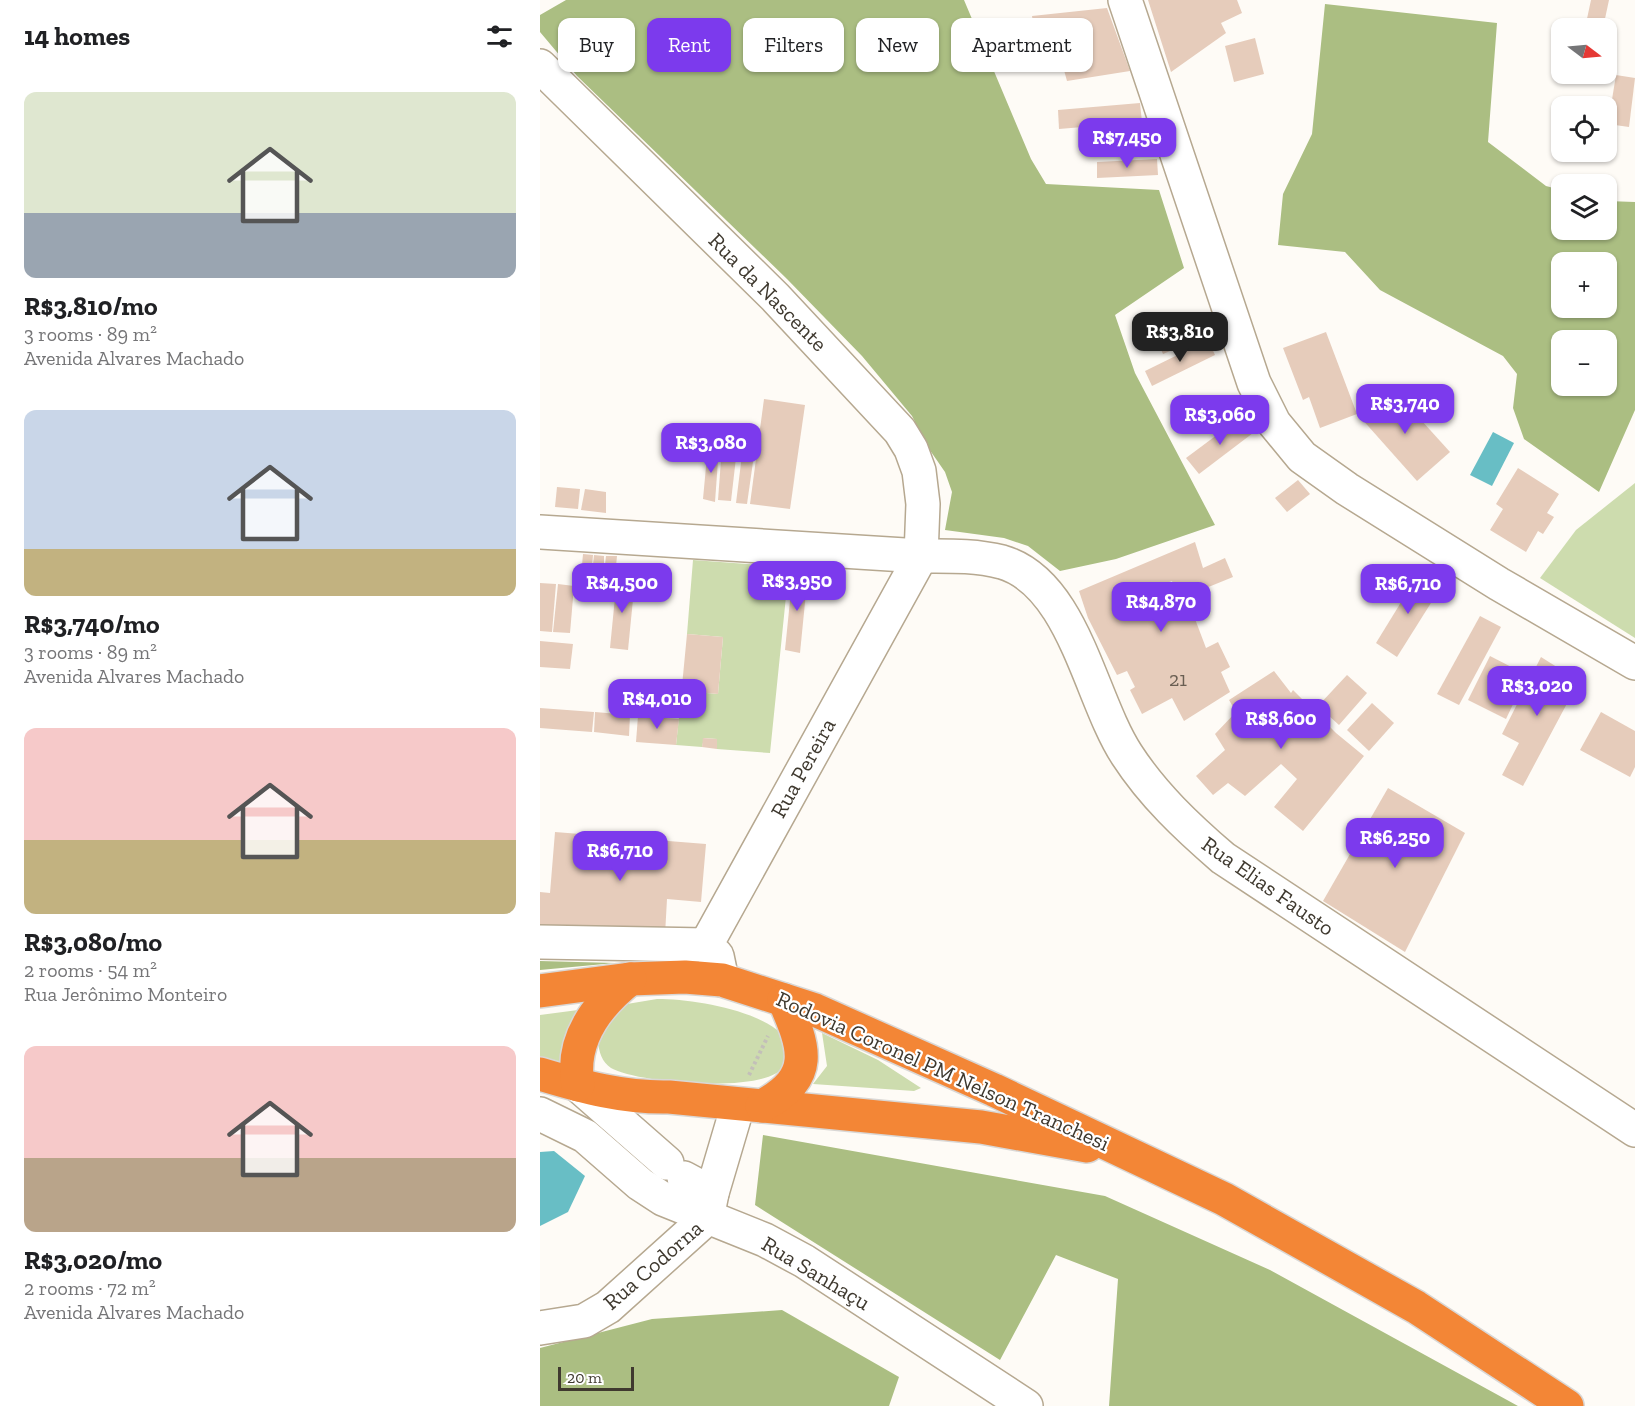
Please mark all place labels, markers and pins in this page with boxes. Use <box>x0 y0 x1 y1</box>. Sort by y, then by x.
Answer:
pin: R$7,450 <box>1072 118 1182 169</box>
pin: R$3,810 <box>1125 312 1235 363</box>
pin: R$3,740 <box>1350 384 1460 435</box>
pin: R$3,060 <box>1165 395 1275 446</box>
pin: R$3,080 <box>656 423 766 474</box>
pin: R$3,950 <box>742 561 852 612</box>
pin: R$4,500 <box>567 563 677 614</box>
pin: R$6,710 <box>1353 564 1463 615</box>
pin: R$4,870 <box>1106 582 1216 633</box>
pin: R$3,020 <box>1482 666 1592 717</box>
pin: R$4,010 <box>602 679 712 730</box>
pin: R$8,600 <box>1226 699 1336 750</box>
pin: R$6,250 <box>1340 818 1450 869</box>
pin: R$6,710 <box>565 831 675 882</box>

